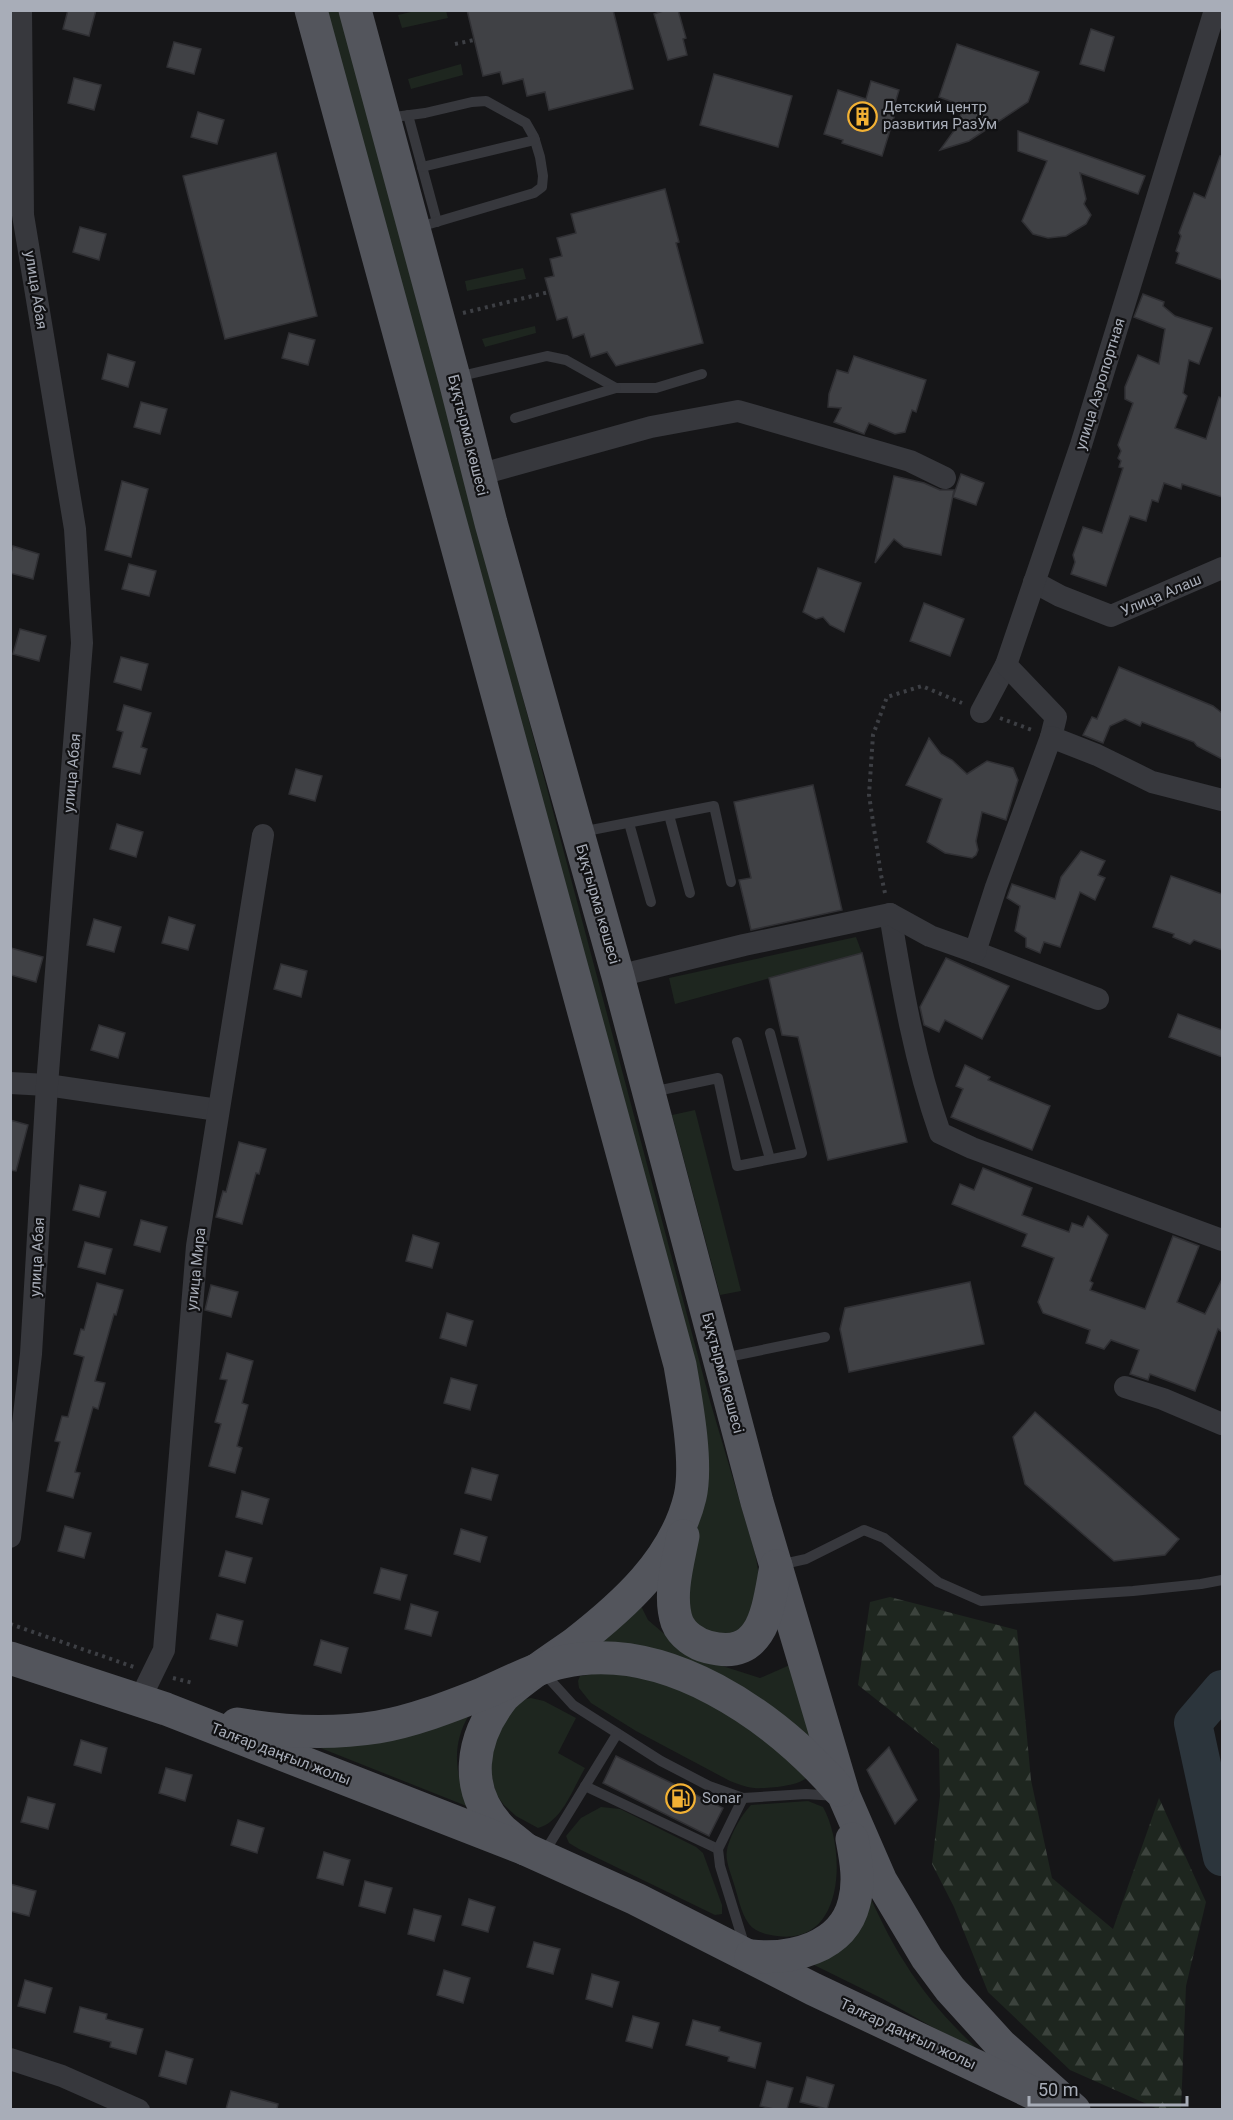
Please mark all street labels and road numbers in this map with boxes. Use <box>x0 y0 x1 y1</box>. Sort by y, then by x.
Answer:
street label: улица Абая <box>21 249 51 331</box>
street label: улица Аэропортная <box>1071 316 1129 452</box>
street label: Бұқтырма көшесі <box>444 373 492 497</box>
street label: Улица Алаш <box>1118 570 1204 620</box>
street label: улица Абая <box>60 733 84 813</box>
street label: Бұқтырма көшесі <box>572 842 624 966</box>
street label: улица Абая <box>26 1217 48 1297</box>
street label: улица Мира <box>183 1227 209 1311</box>
street label: Бұқтырма көшесі <box>698 1311 748 1435</box>
street label: Талғар даңғыл жолы <box>209 1719 353 1789</box>
street label: Талғар даңғыл жолы <box>837 1995 979 2073</box>

